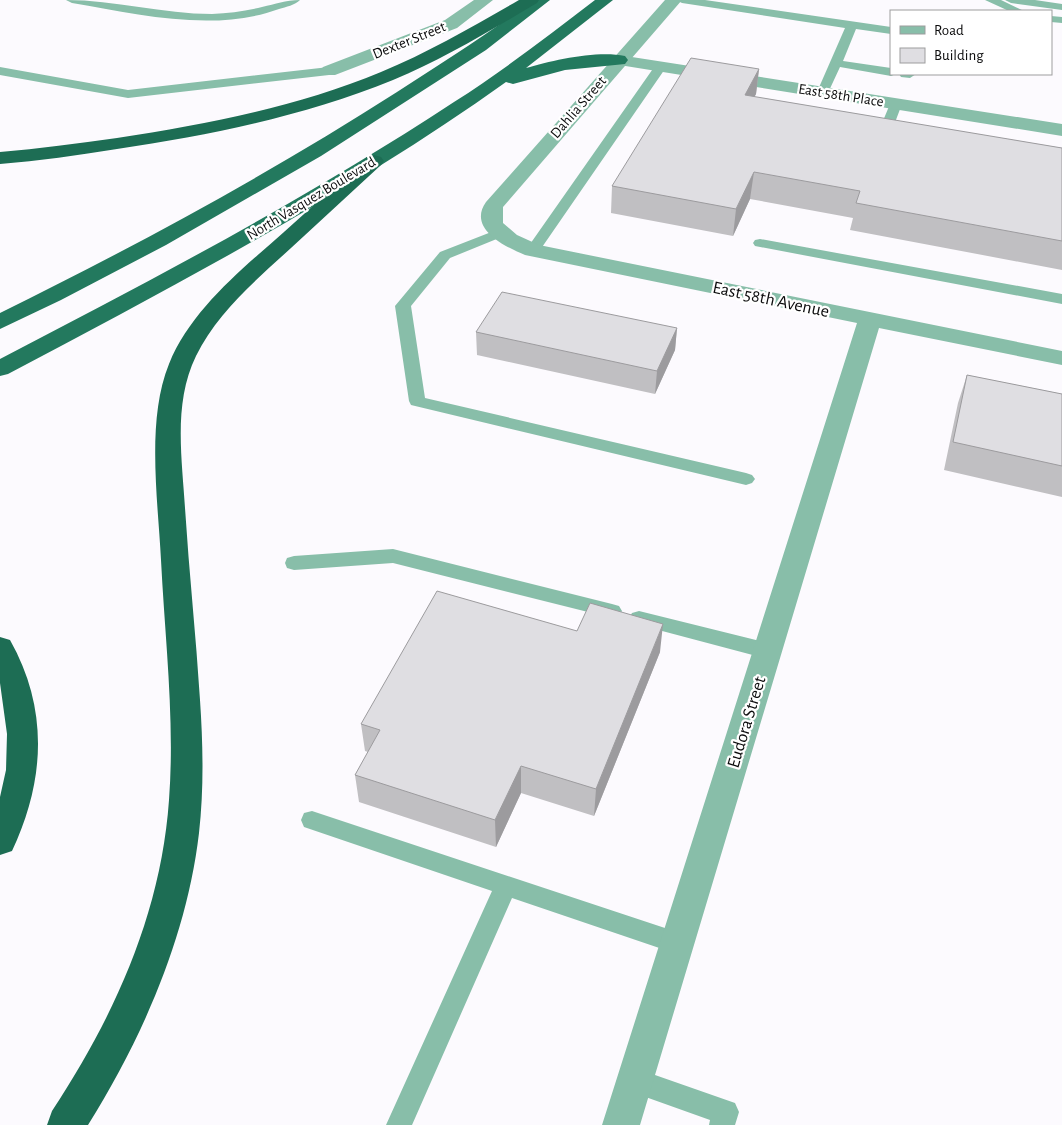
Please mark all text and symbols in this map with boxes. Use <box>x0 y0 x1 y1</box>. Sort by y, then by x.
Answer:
legend <box>890 10 1052 75</box>
street label: Dexter Street <box>371 19 448 62</box>
text: Road <box>934 23 964 38</box>
text: Building <box>934 48 984 63</box>
street label: Dahlia Street <box>548 73 609 141</box>
street label: East 58th Place <box>797 81 885 110</box>
street label: North Vasquez Boulevard <box>244 154 378 243</box>
street label: East 58th Avenue <box>711 279 831 321</box>
street label: Eudora Street <box>724 674 769 770</box>

